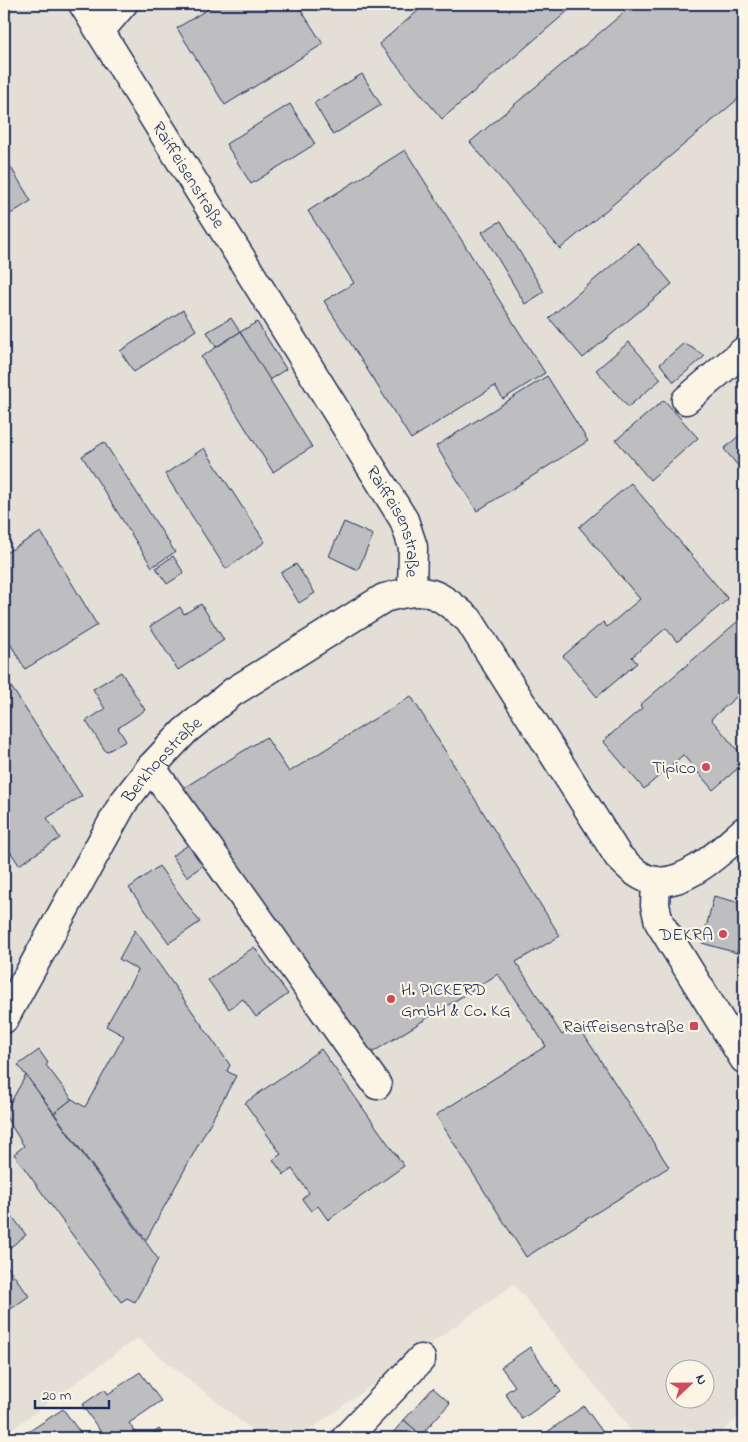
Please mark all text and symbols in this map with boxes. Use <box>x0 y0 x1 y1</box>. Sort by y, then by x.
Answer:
street label: Raiffeisenstraße <box>144 117 231 235</box>
street label: Raiffeisenstraße <box>358 461 424 579</box>
street label: Berkhopstraße <box>116 711 209 810</box>
place label: Tipico <box>652 756 696 782</box>
marker: Tipico <box>700 761 712 773</box>
place label: DEKRA <box>658 923 713 949</box>
marker: DEKRA <box>717 928 729 940</box>
place label: H. PICKERD GmbH & Co. KG <box>401 978 511 1025</box>
marker: H. PICKERD GmbH & Co. KG <box>385 993 397 1005</box>
place label: Raiffeisenstraße <box>563 1015 685 1041</box>
marker: Raiffeisenstraße <box>688 1020 700 1032</box>
north arrow <box>666 1360 716 1410</box>
text: N <box>689 1371 712 1388</box>
scale bar <box>35 1377 109 1409</box>
text: 20 m <box>42 1385 72 1407</box>

